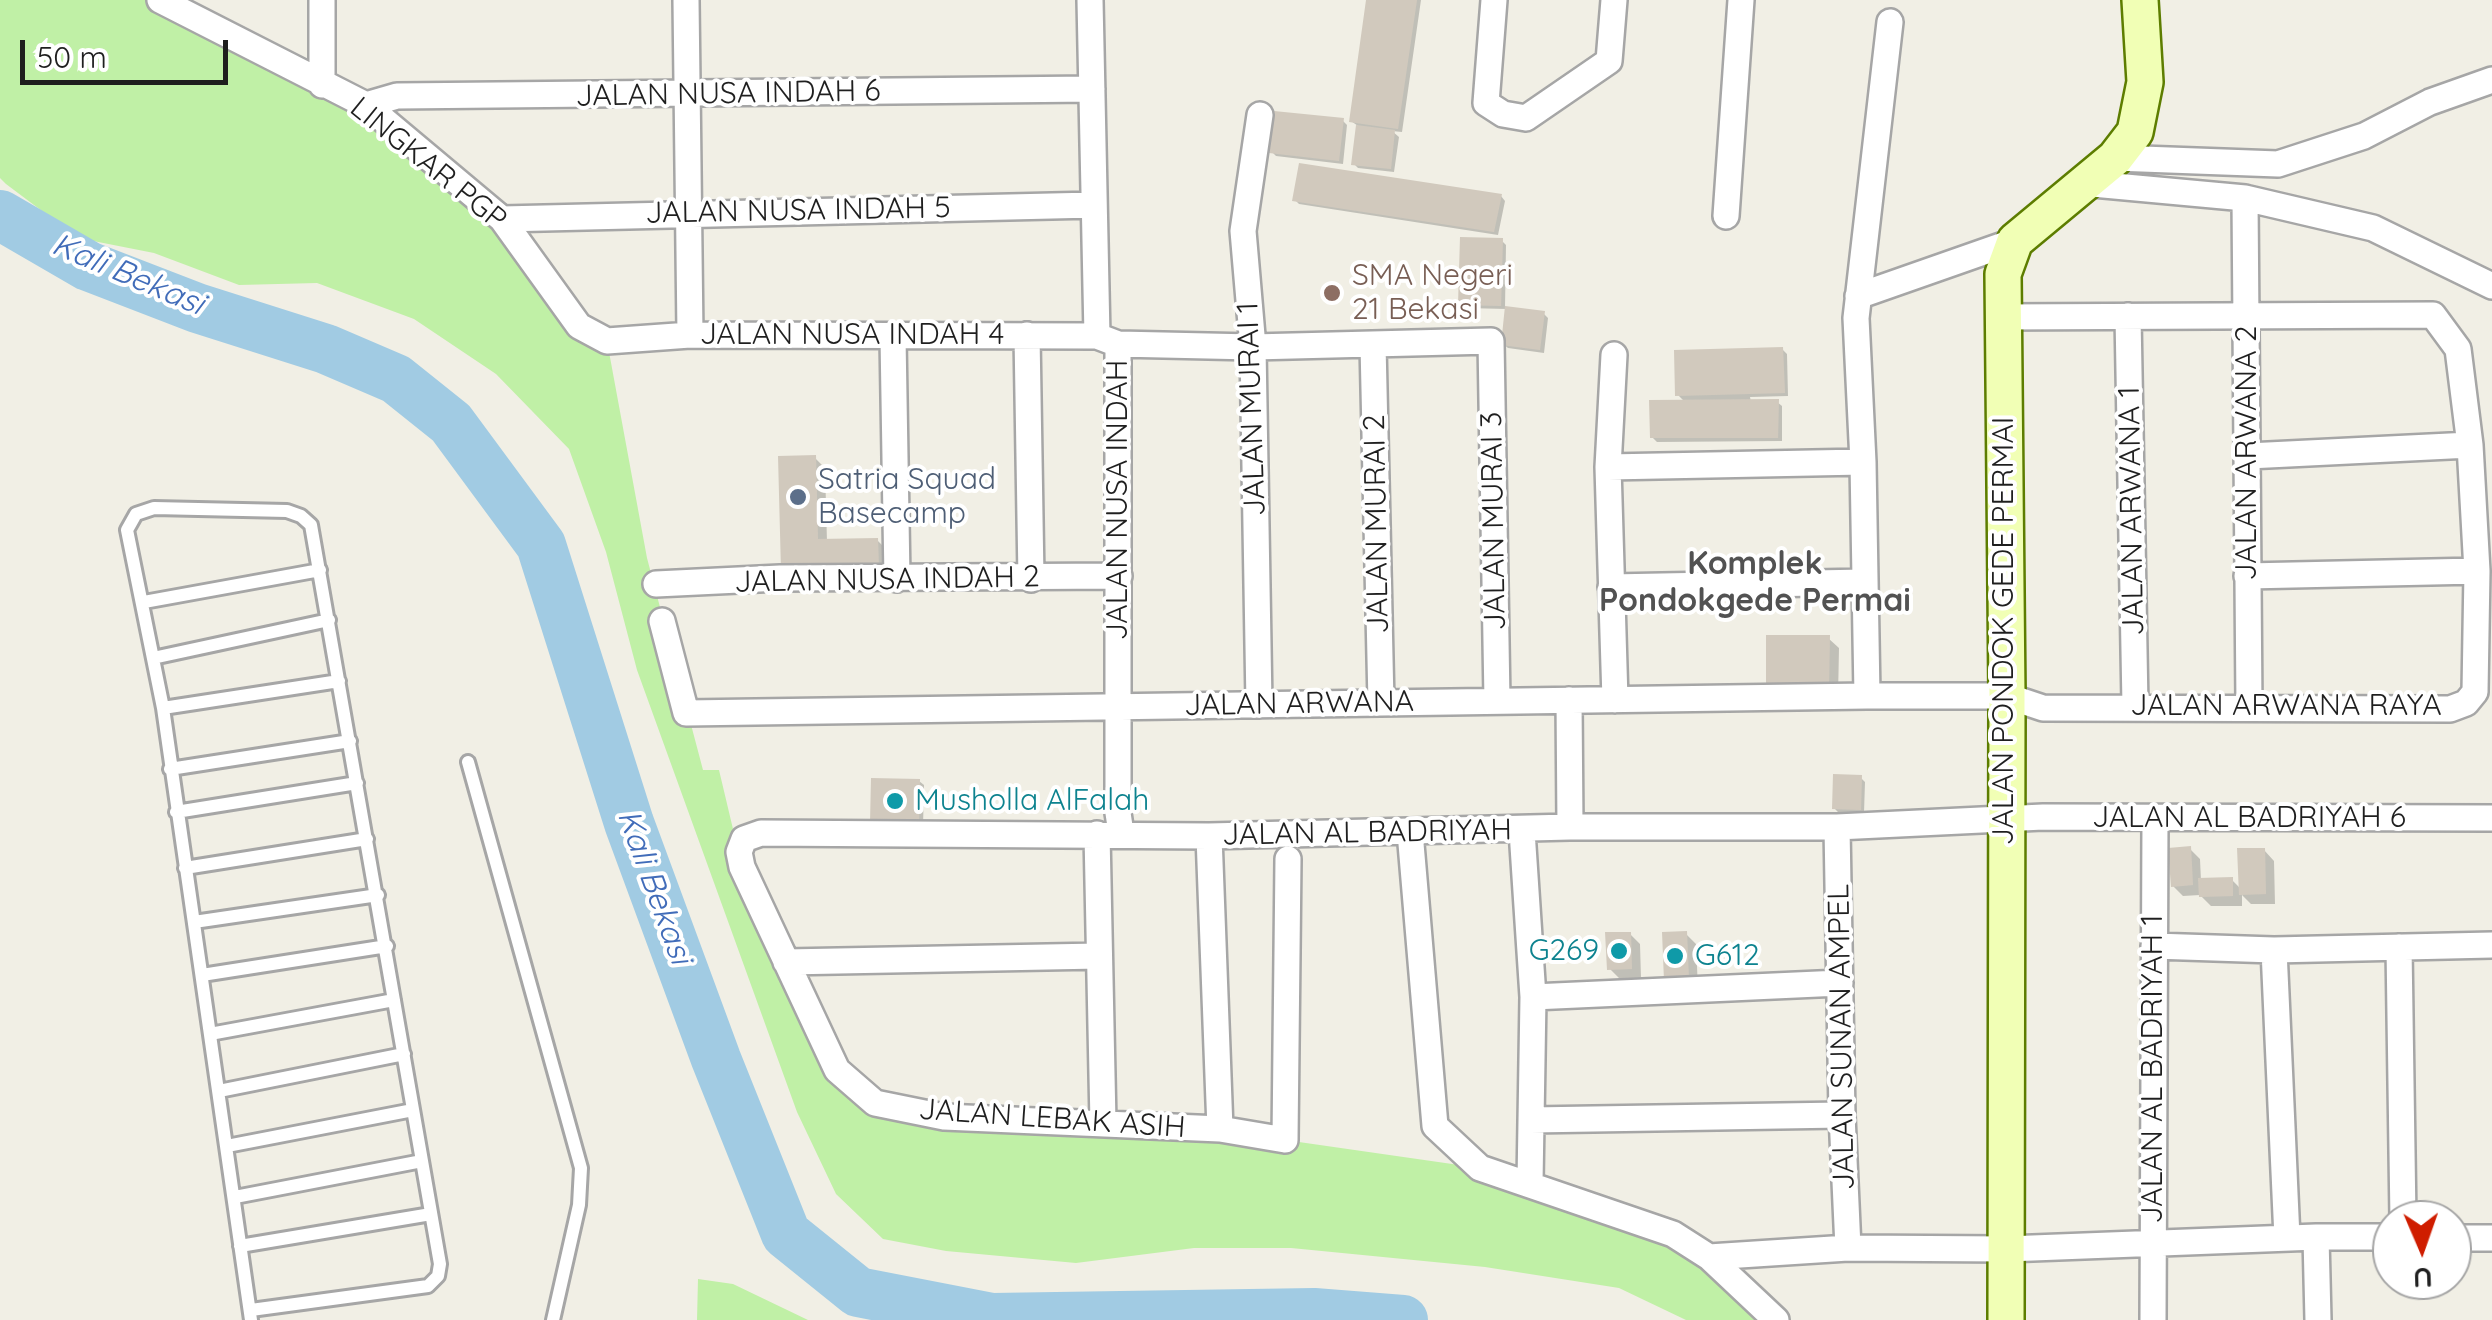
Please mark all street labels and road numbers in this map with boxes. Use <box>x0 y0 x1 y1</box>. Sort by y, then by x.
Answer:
street label: JALAN NUSA INDAH 6 <box>575 73 881 115</box>
street label: LINGKAR PGP <box>343 90 513 238</box>
street label: JALAN NUSA INDAH 5 <box>645 190 951 232</box>
street label: JALAN MURAI 1 <box>1230 301 1274 517</box>
street label: JALAN NUSA INDAH 4 <box>700 317 1004 353</box>
street label: JALAN ARWANA 2 <box>2229 326 2265 580</box>
street label: JALAN NUSA INDAH <box>1100 360 1136 640</box>
street label: JALAN ARWANA 1 <box>2112 386 2152 636</box>
street label: JALAN MURAI 3 <box>1474 411 1514 631</box>
street label: JALAN MURAI 2 <box>1357 414 1397 634</box>
street label: JALAN PONDOK GEDE PERMAI <box>1986 417 2022 845</box>
street label: JALAN NUSA INDAH 2 <box>734 559 1040 601</box>
street label: JALAN ARWANA <box>1184 684 1414 724</box>
street label: JALAN ARWANA RAYA <box>2130 688 2442 724</box>
street label: JALAN AL BADRIYAH 6 <box>2092 800 2406 836</box>
street label: JALAN AL BADRIYAH <box>1222 812 1512 854</box>
street label: JALAN SUNAN AMPEL <box>1821 884 1863 1190</box>
street label: JALAN AL BADRIYAH 1 <box>2135 915 2171 1223</box>
street label: JALAN LEBAK ASIH <box>917 1092 1187 1146</box>

